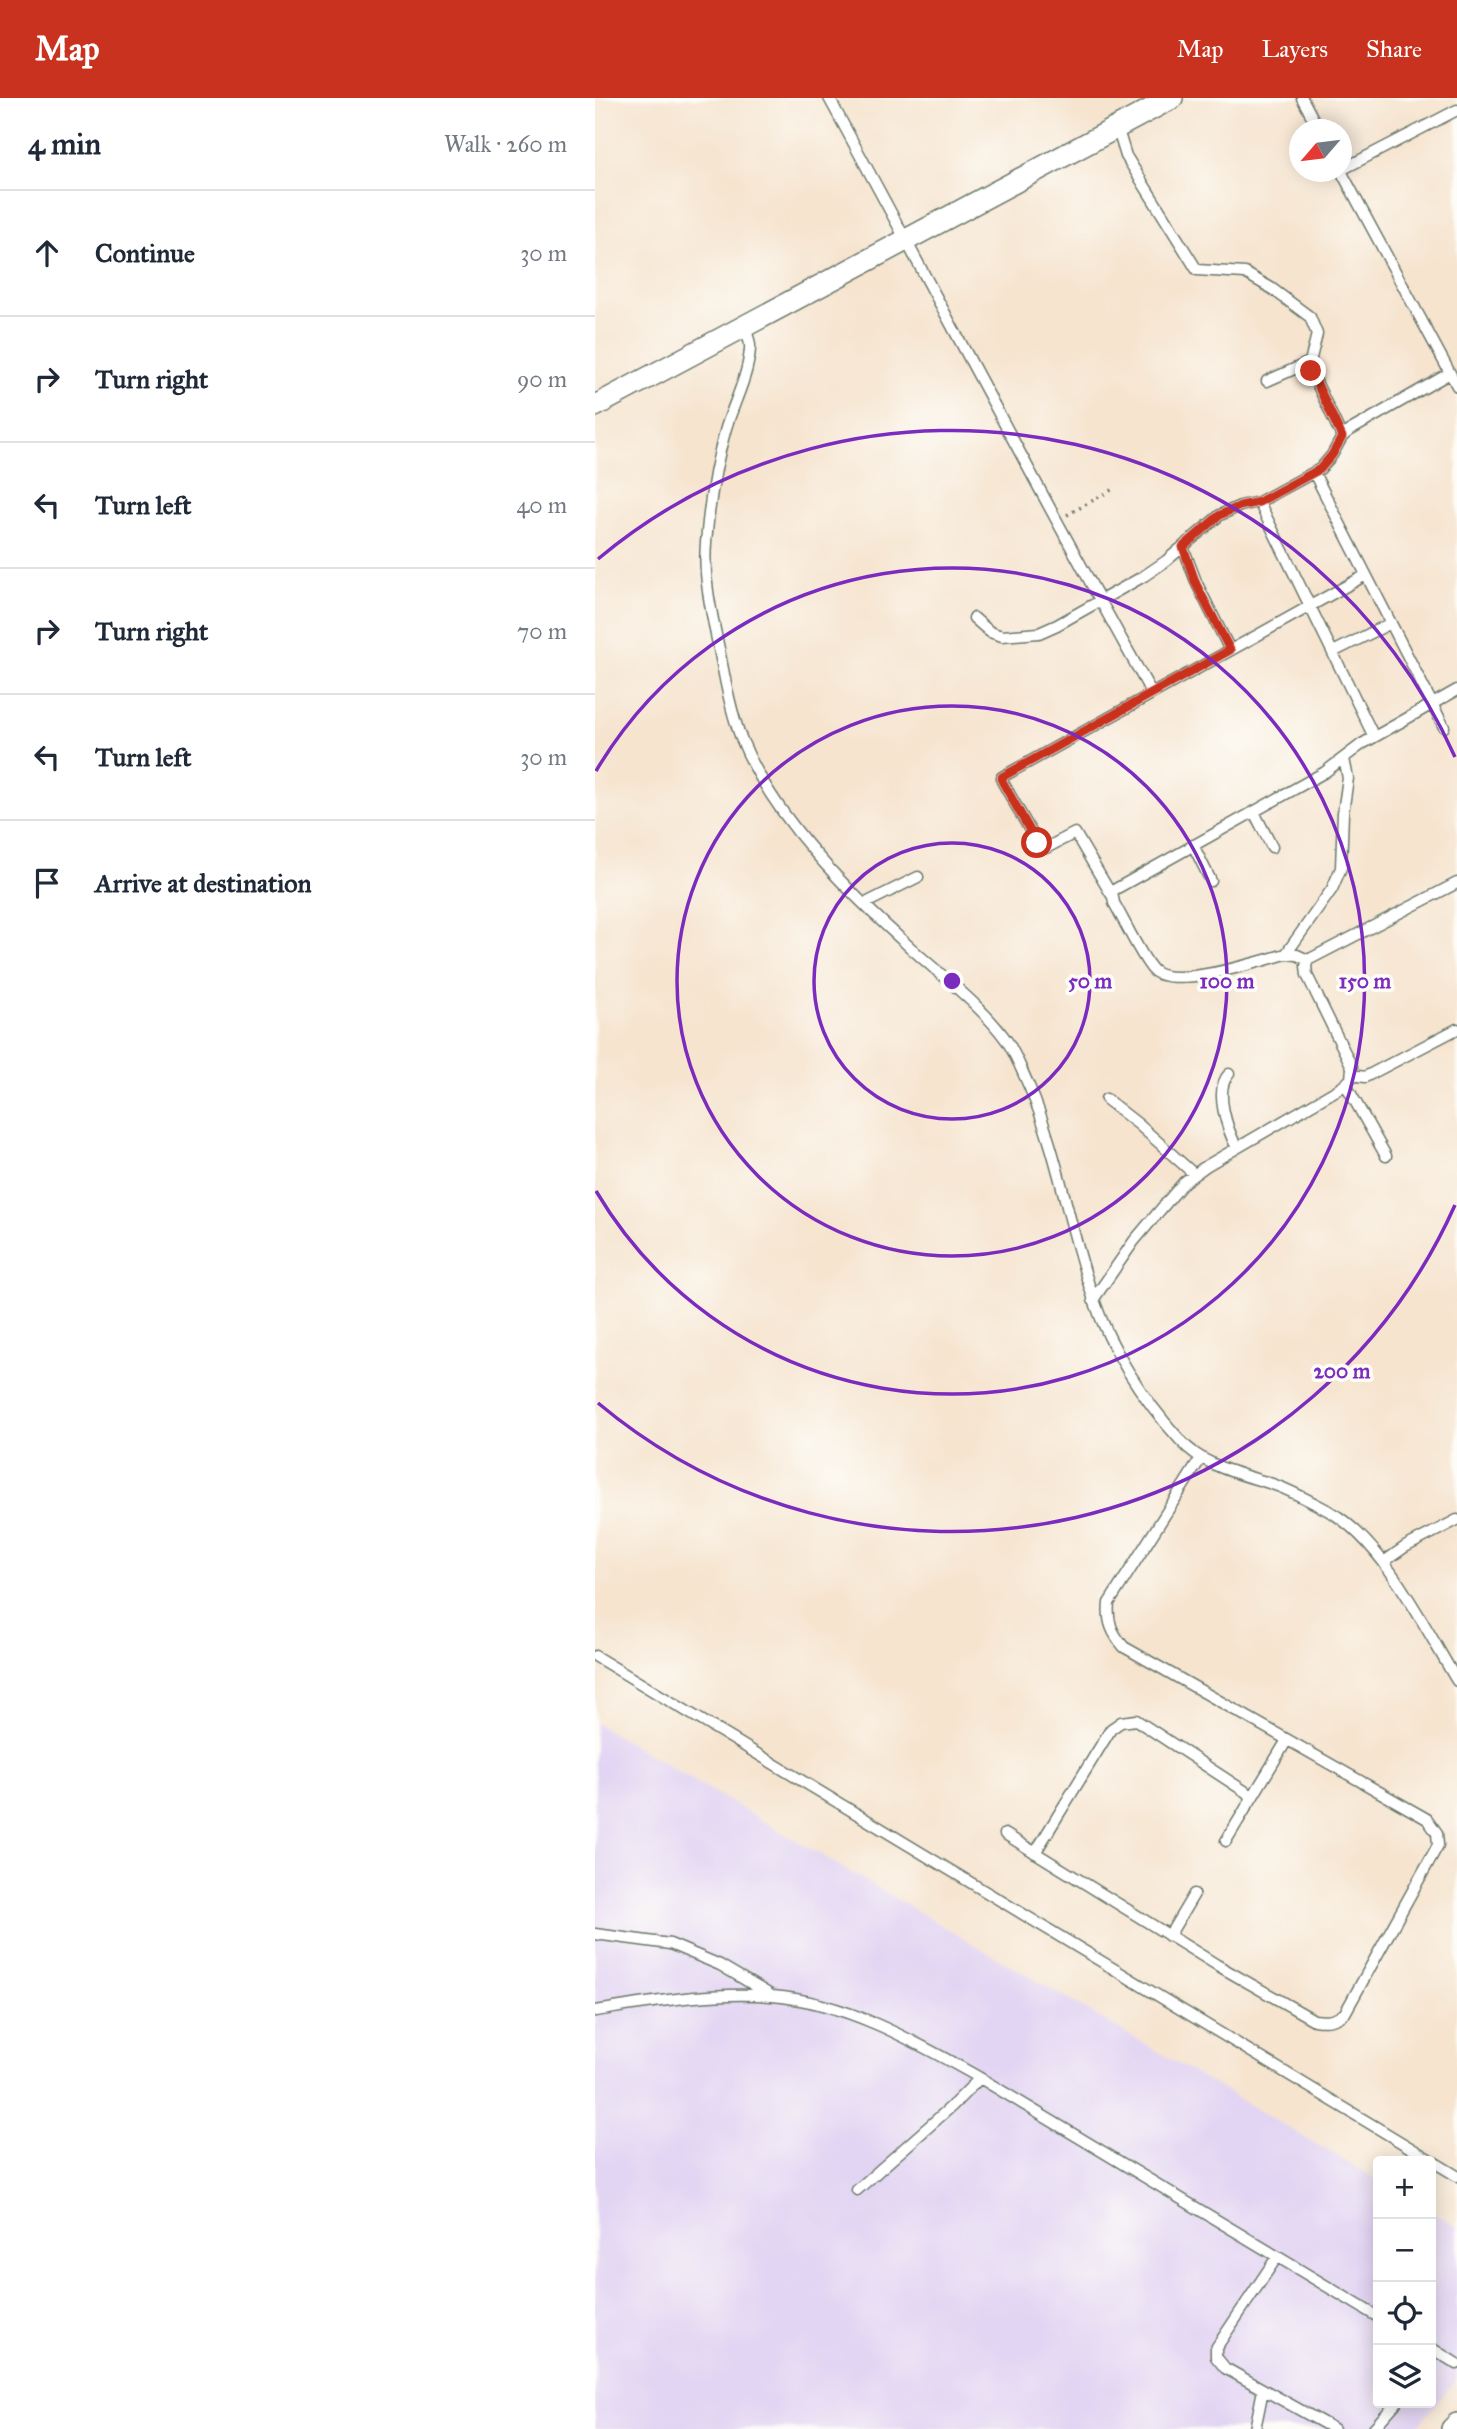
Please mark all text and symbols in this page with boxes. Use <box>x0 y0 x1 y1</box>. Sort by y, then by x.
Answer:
text: Map <box>35 29 99 69</box>
text: Map <box>1177 34 1224 64</box>
text: Layers <box>1262 34 1328 64</box>
text: Share <box>1366 34 1422 64</box>
north arrow <box>1289 119 1352 182</box>
text: 4 min <box>28 126 101 162</box>
text: Walk · 260 m <box>444 130 567 158</box>
icon: ahead <box>28 234 66 272</box>
text: Continue <box>95 237 195 269</box>
text: 30 m <box>520 239 567 267</box>
route end <box>1295 355 1326 386</box>
icon: right <box>28 360 66 398</box>
text: Turn right <box>95 363 208 395</box>
text: 90 m <box>517 365 567 393</box>
icon: left <box>28 486 66 524</box>
text: Turn left <box>95 489 191 521</box>
text: 40 m <box>517 491 567 519</box>
icon: right <box>28 612 66 650</box>
text: Turn right <box>95 615 208 647</box>
text: 70 m <box>517 617 567 645</box>
icon: left <box>28 738 66 776</box>
text: Turn left <box>95 741 191 773</box>
text: 30 m <box>520 743 567 771</box>
route start <box>1021 827 1052 858</box>
icon: arrive <box>28 864 66 902</box>
text: Arrive at destination <box>95 867 312 899</box>
text: 50 m <box>1068 968 1112 994</box>
text: 100 m <box>1200 968 1255 994</box>
text: 150 m <box>1339 968 1391 994</box>
centre of rings <box>940 969 964 993</box>
text: 200 m <box>1314 1358 1371 1384</box>
map controls <box>1373 2156 1436 2408</box>
button: + <box>1373 2156 1436 2219</box>
button: − <box>1373 2219 1436 2282</box>
button: locate <box>1373 2282 1436 2345</box>
button: layers <box>1373 2345 1436 2408</box>

